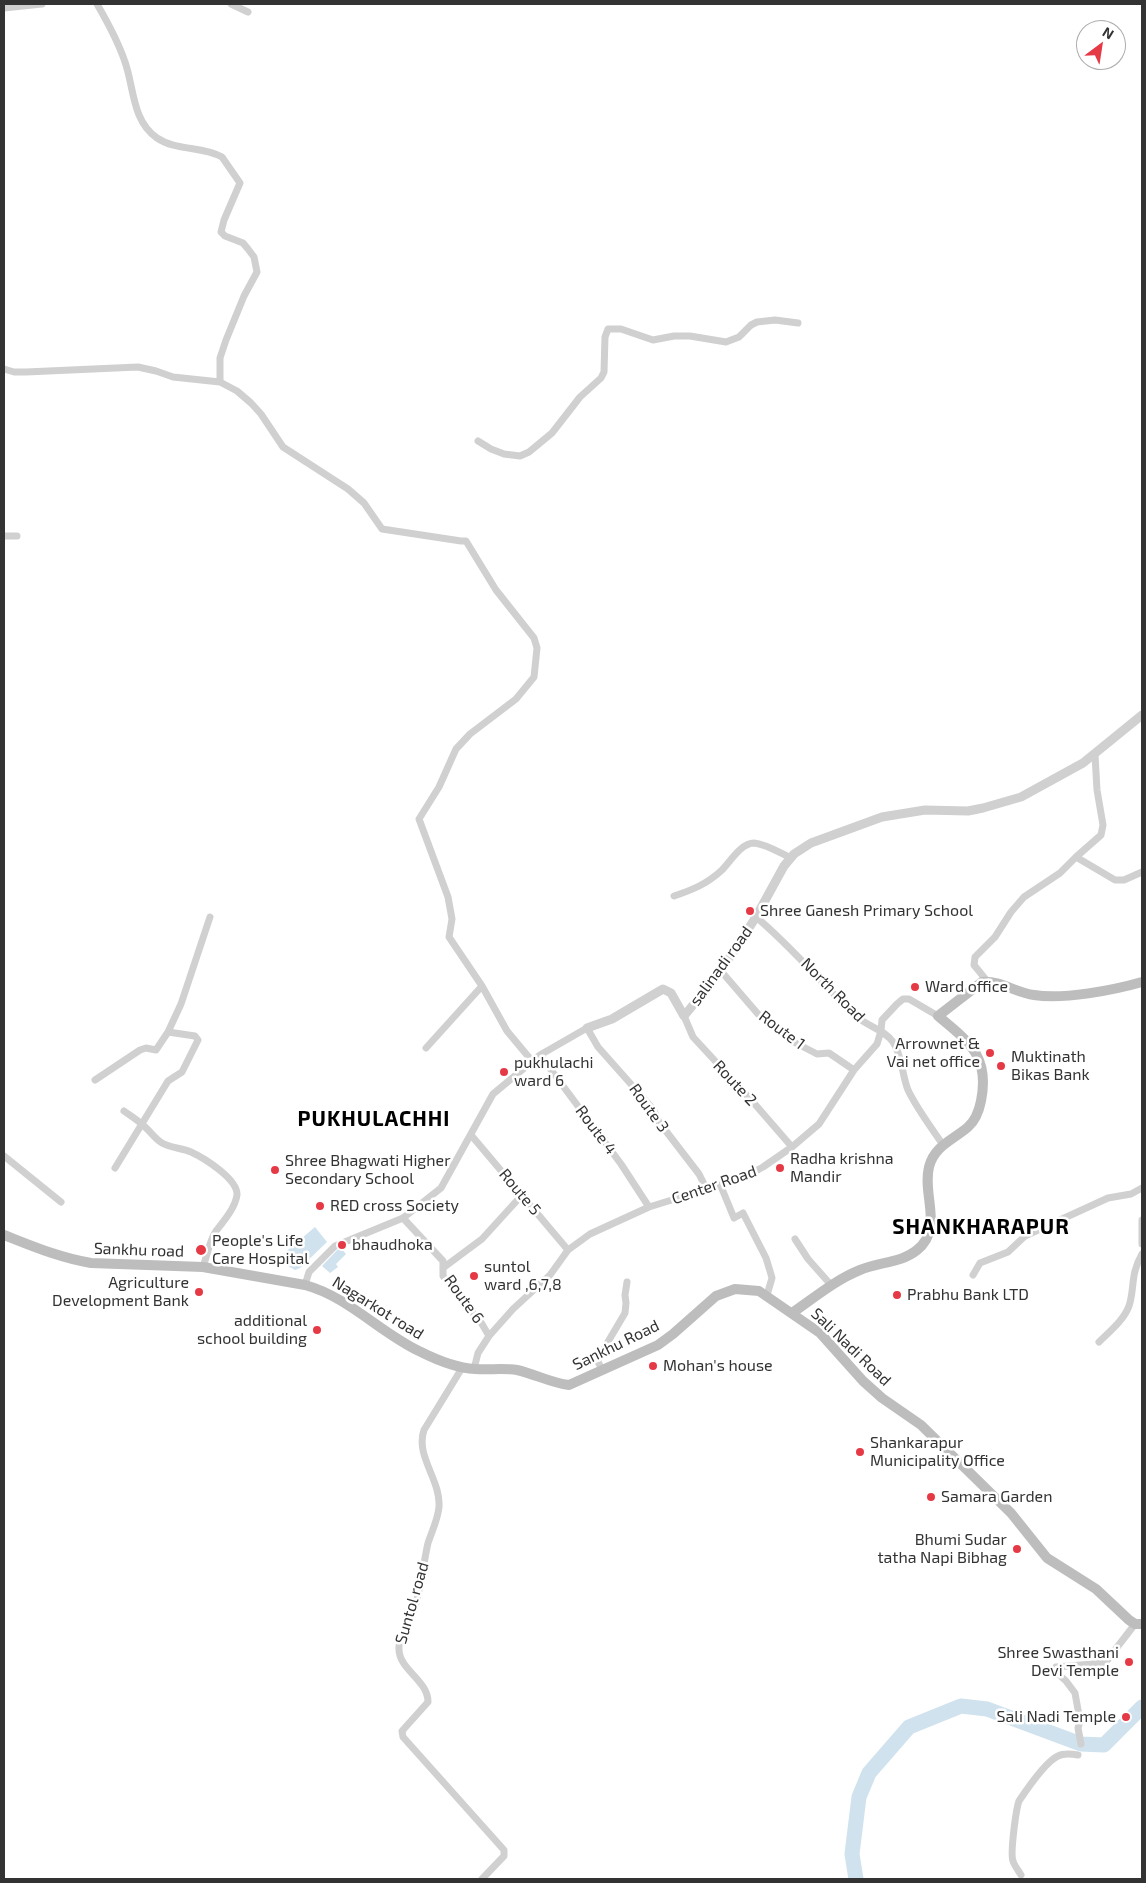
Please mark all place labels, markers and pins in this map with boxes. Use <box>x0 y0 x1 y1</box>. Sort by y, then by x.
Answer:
place label: Shree Ganesh Primary School <box>760 901 973 921</box>
marker: Shree Ganesh Primary School <box>744 905 756 917</box>
place label: Ward office <box>925 977 1008 997</box>
marker: Ward office <box>909 981 921 993</box>
place label: Arrownet & Vai net office <box>887 1034 980 1072</box>
marker: Arrownet & Vai net office <box>984 1047 996 1059</box>
place label: Muktinath Bikas Bank <box>1011 1047 1090 1085</box>
place label: pukhulachi ward 6 <box>514 1053 594 1091</box>
marker: Muktinath Bikas Bank <box>995 1060 1007 1072</box>
marker: pukhulachi ward 6 <box>498 1066 510 1078</box>
place label: Radha krishna Mandir <box>790 1149 894 1187</box>
place label: Shree Bhagwati Higher Secondary School <box>285 1151 451 1189</box>
marker: Radha krishna Mandir <box>774 1162 786 1174</box>
marker: Shree Bhagwati Higher Secondary School <box>269 1164 281 1176</box>
place label: RED cross Society <box>330 1196 459 1216</box>
marker: RED cross Society <box>314 1200 326 1212</box>
place label: People's Life Care Hospital <box>212 1231 309 1269</box>
place label: bhaudhoka <box>352 1235 433 1255</box>
marker: bhaudhoka <box>336 1239 348 1251</box>
marker: People's Life Care Hospital <box>194 1243 208 1257</box>
place label: suntol ward ,6,7,8 <box>484 1257 562 1295</box>
marker: suntol ward ,6,7,8 <box>468 1270 480 1282</box>
place label: Agriculture Development Bank <box>52 1273 189 1311</box>
place label: Prabhu Bank LTD <box>907 1285 1029 1305</box>
marker: Agriculture Development Bank <box>193 1286 205 1298</box>
marker: Prabhu Bank LTD <box>891 1289 903 1301</box>
place label: additional school building <box>197 1311 307 1349</box>
marker: additional school building <box>311 1324 323 1336</box>
place label: Mohan's house <box>663 1356 773 1376</box>
marker: Mohan's house <box>647 1360 659 1372</box>
place label: Shankarapur Municipality Office <box>870 1433 1005 1471</box>
marker: Shankarapur Municipality Office <box>854 1446 866 1458</box>
place label: Samara Garden <box>941 1487 1052 1507</box>
marker: Samara Garden <box>925 1491 937 1503</box>
place label: Bhumi Sudar tatha Napi Bibhag <box>877 1530 1007 1568</box>
marker: Bhumi Sudar tatha Napi Bibhag <box>1011 1543 1023 1555</box>
place label: Shree Swasthani Devi Temple <box>997 1643 1119 1681</box>
marker: Shree Swasthani Devi Temple <box>1123 1656 1135 1668</box>
place label: Sali Nadi Temple <box>996 1707 1116 1727</box>
marker: Sali Nadi Temple <box>1120 1711 1132 1723</box>

